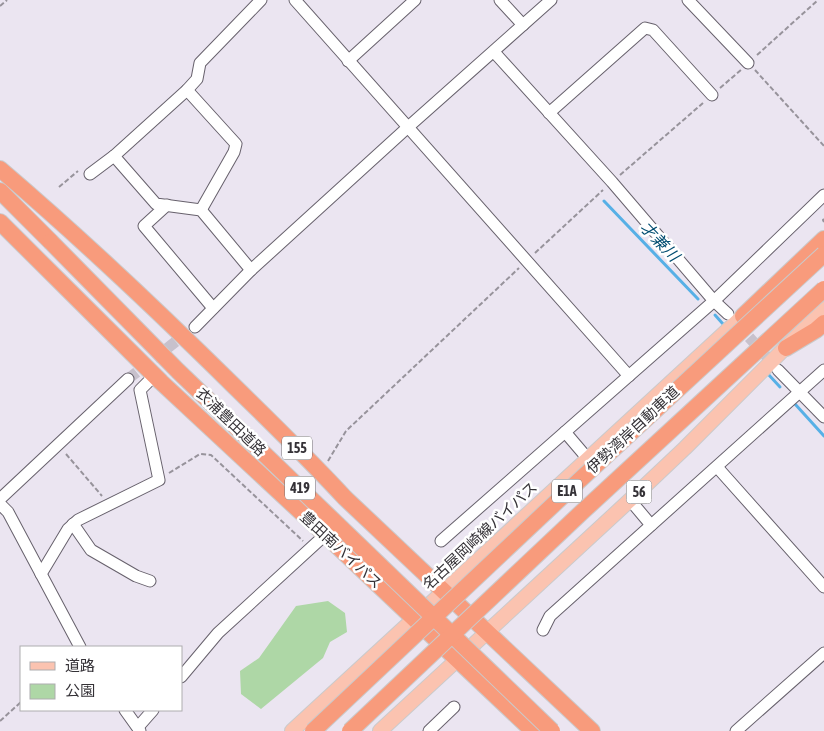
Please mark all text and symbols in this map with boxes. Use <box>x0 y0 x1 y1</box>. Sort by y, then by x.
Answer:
water label: 才兼川 <box>637 217 685 266</box>
street label: 伊勢湾岸自動車道 <box>583 382 682 477</box>
street label: 衣浦豊田道路 <box>193 384 270 459</box>
road number: 155 <box>282 436 312 459</box>
road number: 419 <box>285 476 315 499</box>
street label: 名古屋岡崎線バイパス <box>419 478 540 593</box>
road number: E1A <box>552 480 582 502</box>
road number: 56 <box>626 481 652 504</box>
street label: 豊田南バイパス <box>297 508 385 592</box>
legend <box>20 646 182 711</box>
text: 道路 <box>65 657 95 674</box>
text: 公園 <box>65 682 95 699</box>

